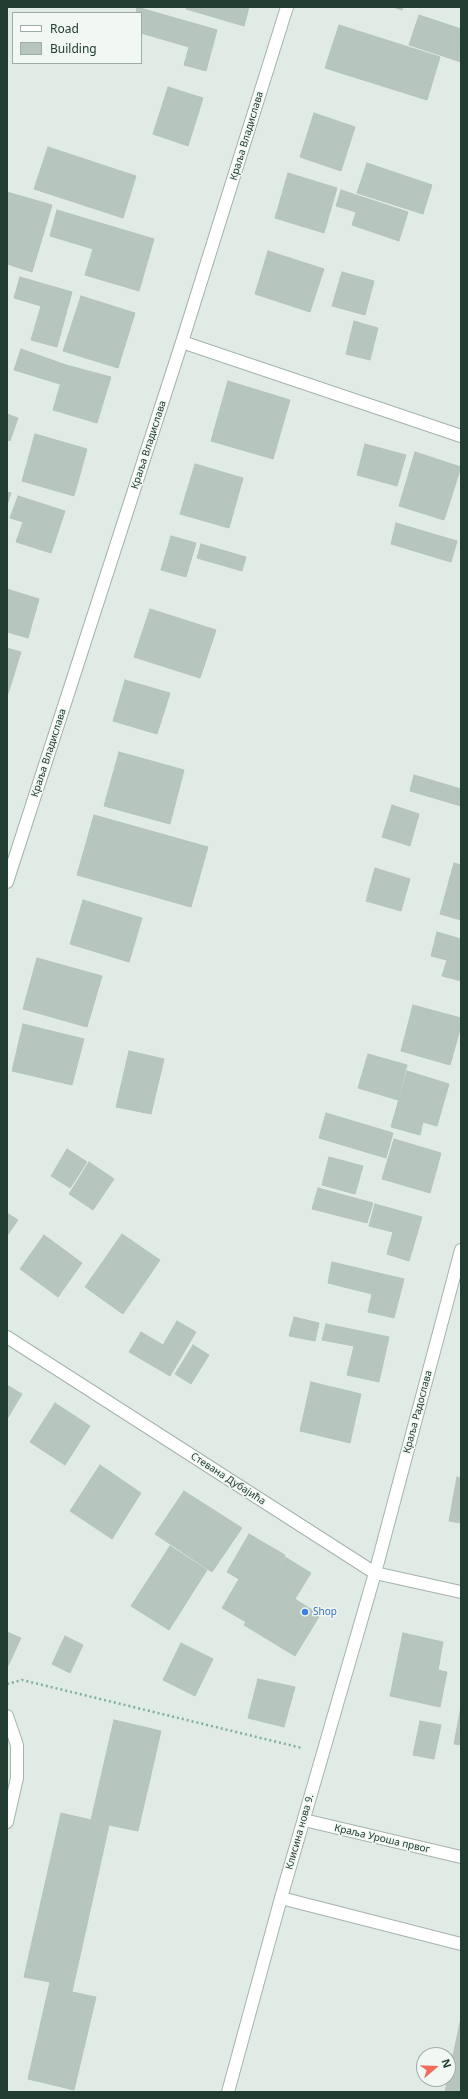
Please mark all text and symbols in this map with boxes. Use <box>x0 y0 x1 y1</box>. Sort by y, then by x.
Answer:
legend <box>12 12 142 64</box>
text: Road <box>50 20 79 37</box>
text: Building <box>50 40 97 57</box>
street label: Краља Владислава <box>228 90 266 182</box>
street label: Краља Владислава <box>129 399 169 491</box>
street label: Краља Владислава <box>29 707 69 799</box>
street label: Краља Радослава <box>401 1369 435 1455</box>
street label: Стевана Дубајића <box>188 1450 268 1508</box>
place label: Shop <box>313 1606 337 1618</box>
marker: Shop <box>300 1607 310 1617</box>
street label: Клисина нова 9. <box>283 1793 317 1871</box>
street label: Краља Уроша првог <box>333 1822 431 1856</box>
north arrow <box>416 2047 456 2087</box>
text: N <box>438 2057 455 2070</box>

